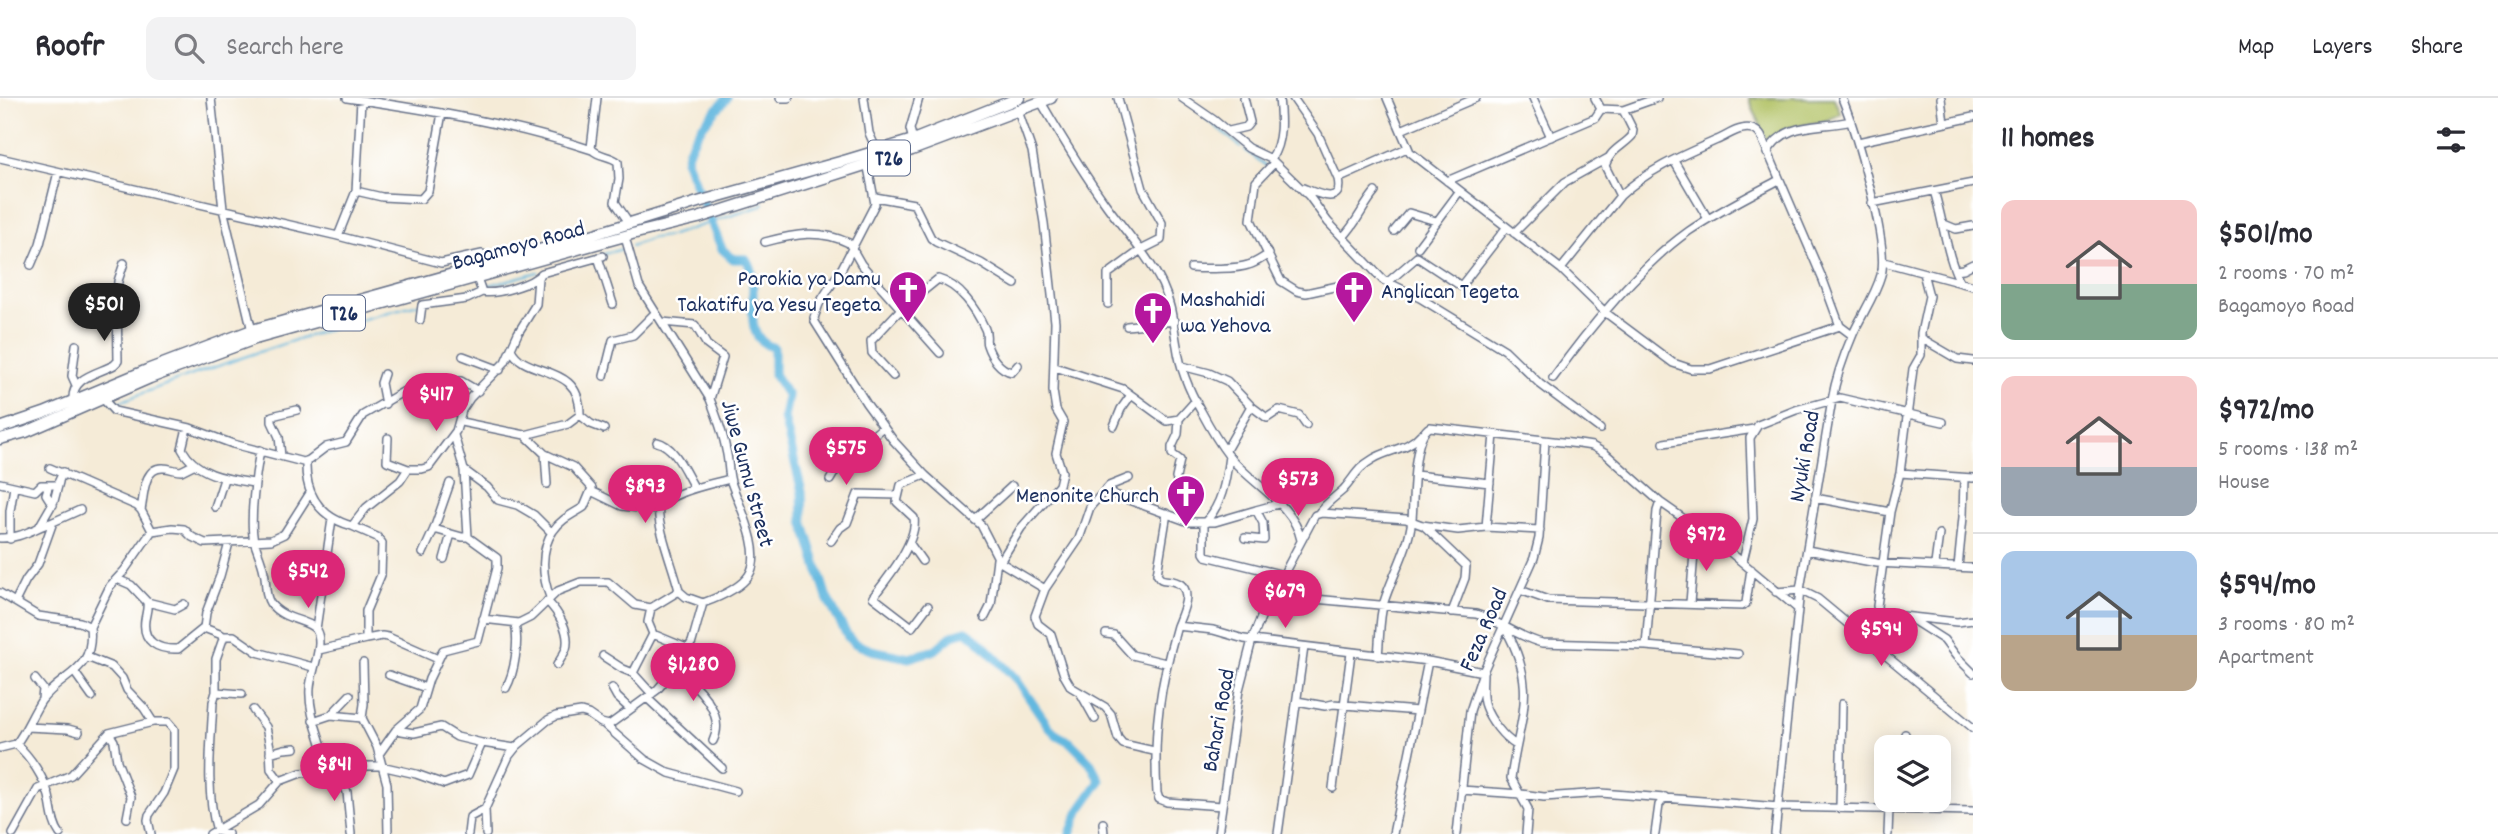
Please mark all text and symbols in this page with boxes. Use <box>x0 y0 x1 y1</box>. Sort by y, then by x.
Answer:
search box <box>146 17 636 80</box>
text: Roofr <box>35 25 104 72</box>
icon: search <box>170 29 208 67</box>
text: Search here <box>226 30 344 67</box>
text: Map <box>2238 31 2274 65</box>
text: Layers <box>2312 31 2373 65</box>
text: Share <box>2411 31 2463 65</box>
text: 11 homes <box>2001 119 2095 162</box>
icon: filters <box>2432 121 2470 159</box>
road number: T26 <box>868 140 910 176</box>
street label: Bagamoyo Road <box>449 214 589 281</box>
text: $501/mo <box>2218 215 2313 258</box>
icon: home <box>2057 228 2141 312</box>
text: 2 rooms · 70 m² <box>2218 258 2354 291</box>
place label: Parokia ya Damu Takatifu ya Yesu Tegeta <box>677 264 882 323</box>
church icon: Parokia ya Damu Takatifu ya Yesu Tegeta <box>887 269 929 324</box>
church icon: Anglican Tegeta <box>1333 269 1375 324</box>
place label: Anglican Tegeta <box>1381 277 1520 310</box>
pin: $501 <box>63 284 145 343</box>
place label: Mashahidi wa Yehova <box>1180 285 1272 344</box>
text: $501 <box>84 289 124 322</box>
church icon: Mashahidi wa Yehova <box>1132 290 1174 345</box>
text: Bagamoyo Road <box>2218 291 2354 324</box>
road number: T26 <box>323 296 365 330</box>
pin: $417 <box>395 374 477 433</box>
text: $417 <box>418 379 454 412</box>
text: $972/mo <box>2218 391 2314 434</box>
street label: Jiwe Gumu Street <box>710 397 781 551</box>
icon: home <box>2057 404 2141 488</box>
street label: Nyuki Road <box>1782 408 1831 505</box>
pin: $575 <box>805 428 887 487</box>
text: $575 <box>825 433 867 466</box>
text: 5 rooms · 138 m² <box>2218 434 2358 467</box>
pin: $573 <box>1257 458 1339 518</box>
text: $573 <box>1277 464 1319 497</box>
pin: $893 <box>604 466 686 525</box>
text: House <box>2218 467 2270 500</box>
text: $893 <box>624 471 666 504</box>
church icon: Menonite Church <box>1165 473 1207 528</box>
place label: Menonite Church <box>1016 481 1159 514</box>
pin: $972 <box>1665 514 1747 573</box>
text: $972 <box>1685 519 1727 552</box>
pin: $542 <box>267 550 349 610</box>
text: $542 <box>287 556 329 589</box>
text: $594/mo <box>2218 566 2316 609</box>
pin: $679 <box>1244 570 1326 630</box>
text: $679 <box>1264 576 1306 609</box>
icon: home <box>2057 579 2141 663</box>
street label: Feza Road <box>1452 583 1518 677</box>
pin: $594 <box>1840 608 1922 668</box>
text: 3 rooms · 80 m² <box>2218 609 2355 642</box>
text: $594 <box>1860 614 1902 647</box>
text: Apartment <box>2218 642 2314 675</box>
pin: $1,280 <box>636 644 750 703</box>
text: $1,280 <box>667 649 719 682</box>
street label: Bahari Road <box>1195 667 1246 775</box>
map controls <box>1874 735 1951 812</box>
button: layers <box>1874 735 1951 812</box>
pin: $841 <box>293 744 375 803</box>
text: $841 <box>316 749 352 782</box>

